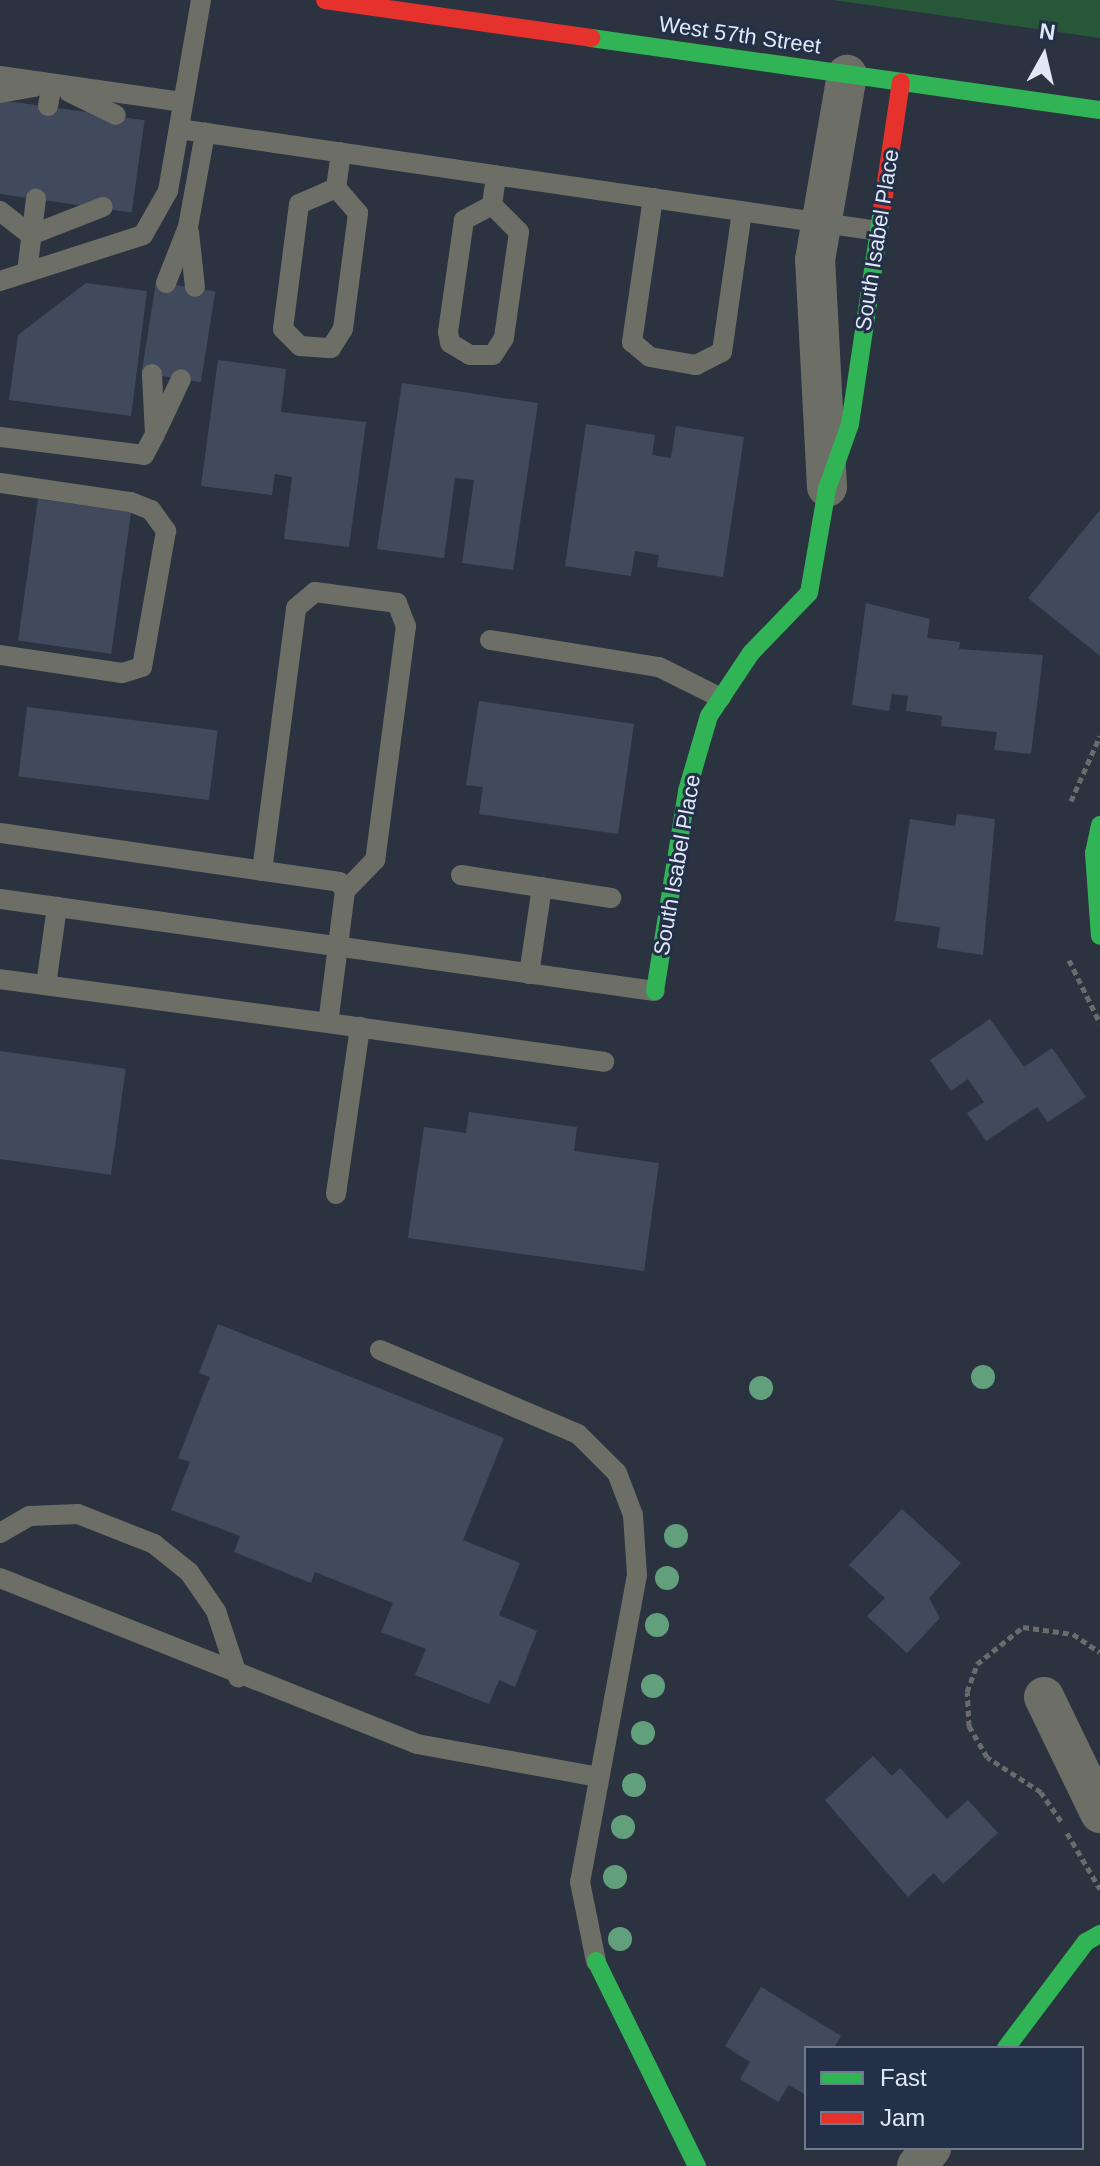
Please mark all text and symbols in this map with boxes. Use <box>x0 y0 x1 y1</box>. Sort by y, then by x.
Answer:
street label: West 57th Street <box>657 11 823 59</box>
north arrow <box>1004 16 1084 96</box>
text: N <box>1038 18 1057 45</box>
street label: South Isabel Place <box>850 147 904 333</box>
street label: South Isabel Place <box>648 772 706 958</box>
legend <box>804 2046 1084 2150</box>
text: Fast <box>880 2064 927 2091</box>
text: Jam <box>880 2104 925 2131</box>

